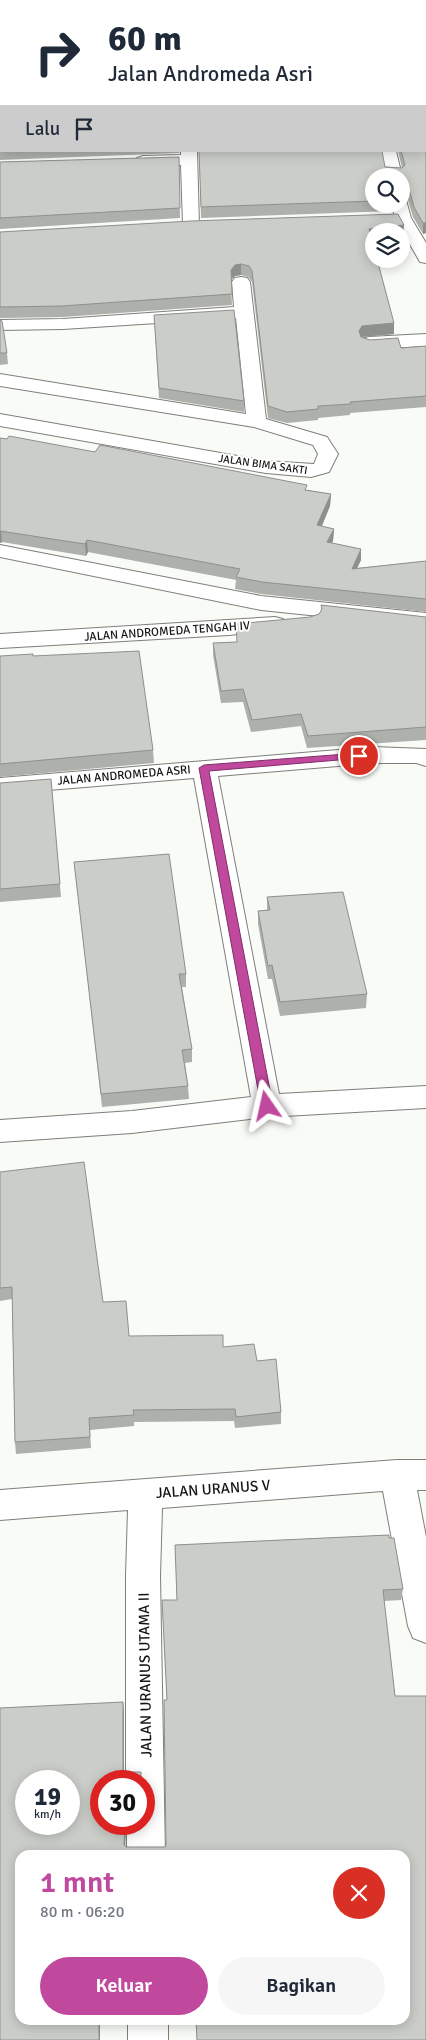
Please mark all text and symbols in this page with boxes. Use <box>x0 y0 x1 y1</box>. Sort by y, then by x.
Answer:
text: 60 m <box>108 17 182 60</box>
icon: right <box>25 20 90 85</box>
text: Jalan Andromeda Asri <box>108 60 313 87</box>
icon: arrive <box>70 115 98 143</box>
text: Lalu <box>25 117 60 141</box>
map controls <box>365 168 410 268</box>
button: search <box>365 168 410 213</box>
button: layers <box>365 223 410 268</box>
street label: JALAN BIMA SAKTI <box>218 452 308 477</box>
street label: JALAN ANDROMEDA TENGAH IV <box>84 618 251 645</box>
pin <box>338 735 380 777</box>
icon: arrive <box>345 742 373 770</box>
street label: JALAN ANDROMEDA ASRI <box>57 762 191 789</box>
position arrow <box>240 1079 292 1131</box>
street label: JALAN URANUS V <box>155 1476 271 1502</box>
street label: JALAN URANUS UTAMA II <box>135 1592 155 1758</box>
speed limit sign: 30 <box>90 1770 155 1835</box>
text: 19 <box>34 1781 61 1812</box>
text: km/h <box>34 1807 61 1822</box>
text: 1 mnt <box>40 1864 114 1901</box>
button: close <box>333 1867 385 1919</box>
text: 80 m · 06:20 <box>40 1902 124 1922</box>
button: Keluar <box>40 1957 208 2015</box>
button: Bagikan <box>218 1957 385 2015</box>

